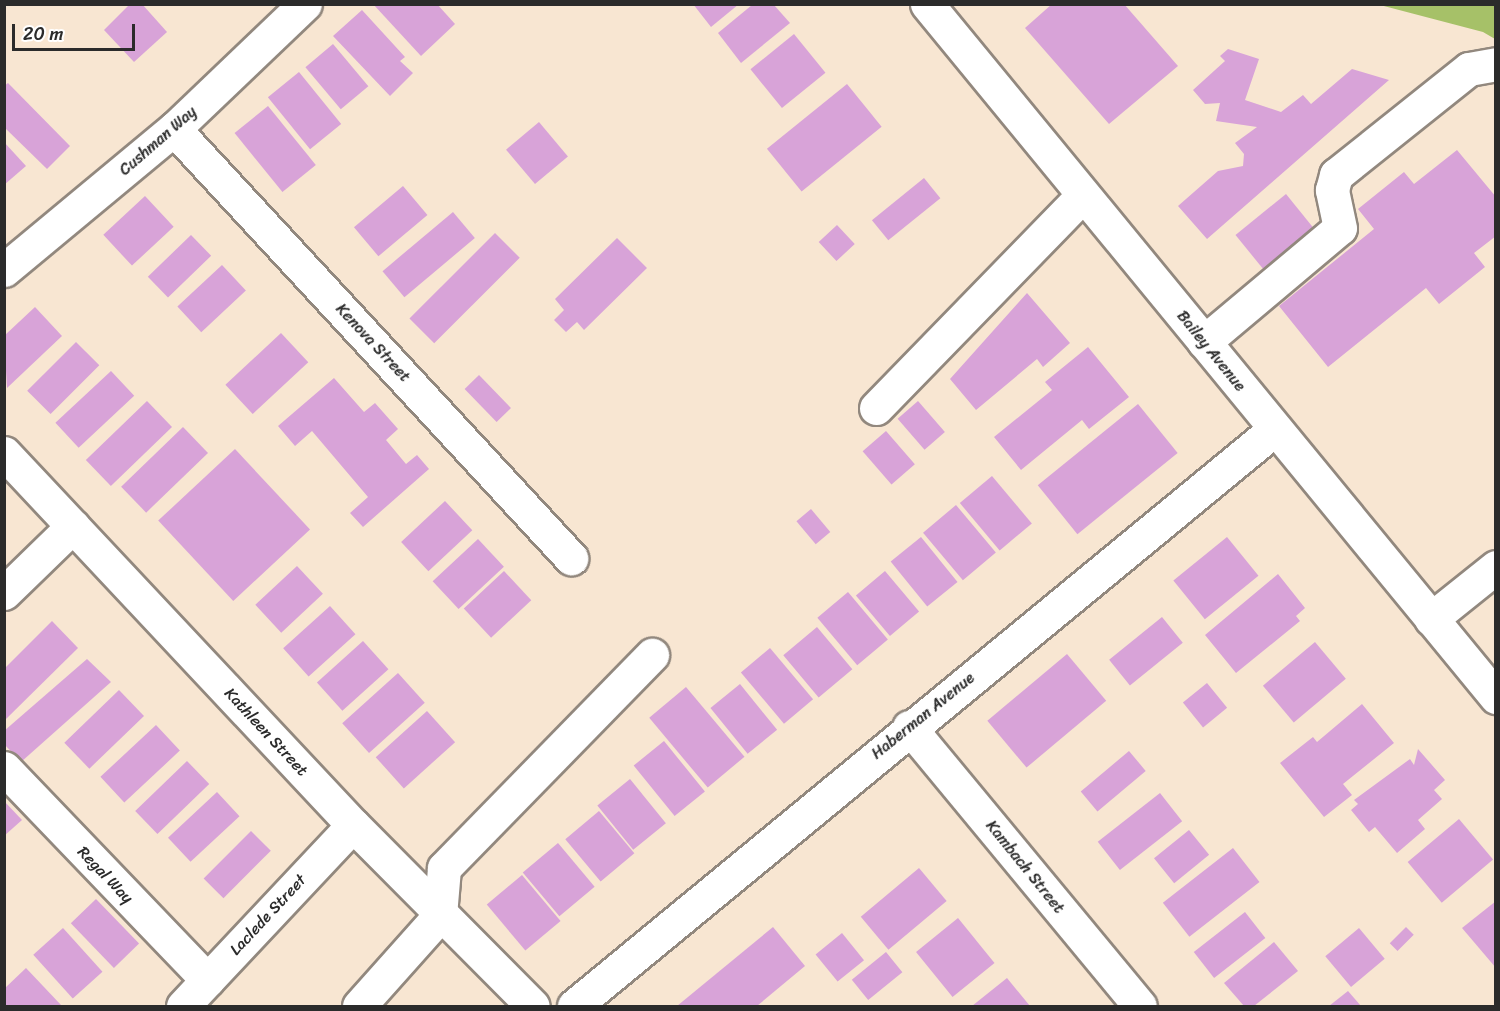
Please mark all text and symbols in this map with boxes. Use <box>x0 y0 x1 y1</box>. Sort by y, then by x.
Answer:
scale bar <box>15 12 138 50</box>
text: 20 m <box>23 18 63 50</box>
street label: Cushman Way <box>115 102 201 180</box>
street label: Kenova Street <box>332 300 414 386</box>
street label: Bailey Avenue <box>1173 307 1249 395</box>
street label: Haberman Avenue <box>868 669 978 763</box>
street label: Kathleen Street <box>220 684 312 780</box>
street label: Kambach Street <box>982 817 1068 917</box>
street label: Regal Way <box>73 843 137 907</box>
street label: Laclede Street <box>226 871 310 959</box>

